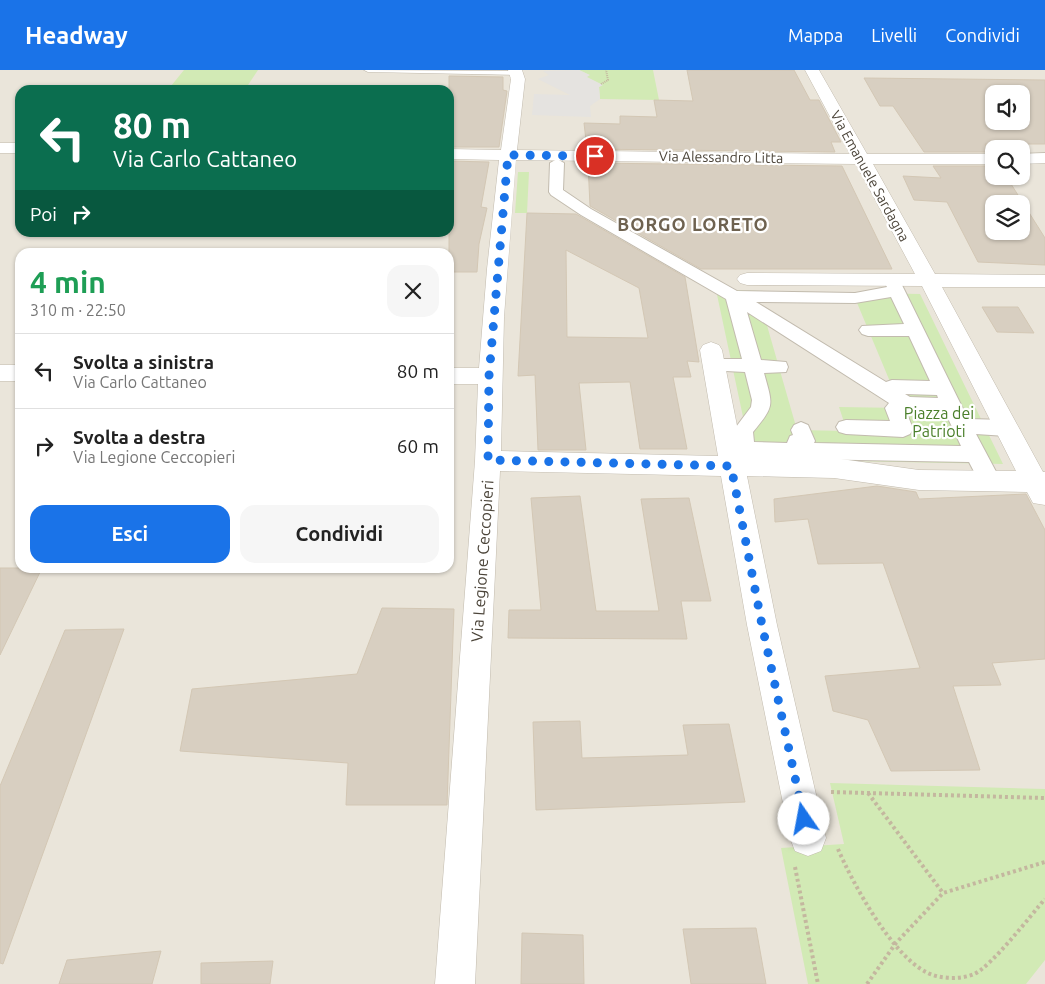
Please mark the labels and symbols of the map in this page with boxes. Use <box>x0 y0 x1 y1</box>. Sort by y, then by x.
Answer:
street label: Via Emanuele Sardagna <box>827 108 913 244</box>
pin <box>574 135 616 177</box>
street label: Via Alessandro Litta <box>659 148 783 166</box>
district label: BORGO LORETO <box>617 214 769 234</box>
park label: Piazza dei Patrioti <box>904 404 974 440</box>
street label: Via Legione Ceccopieri <box>467 479 497 643</box>
position arrow <box>777 792 829 844</box>

